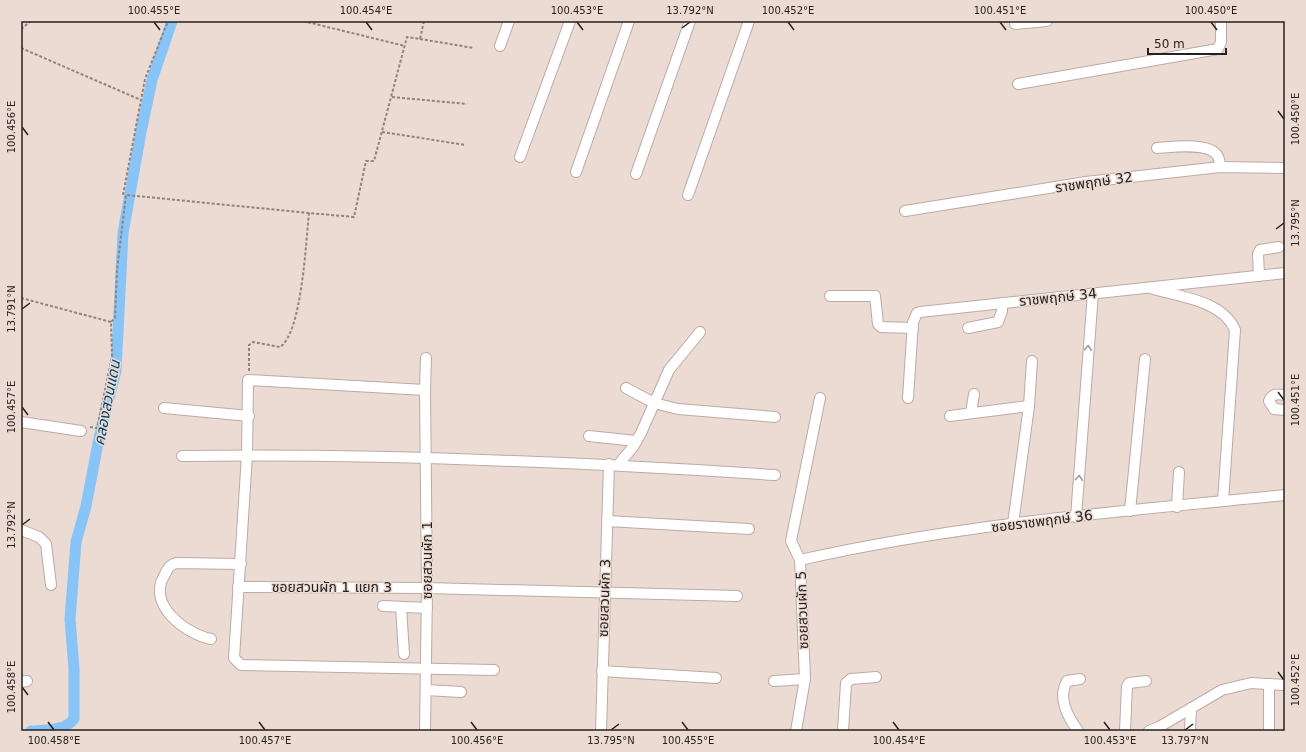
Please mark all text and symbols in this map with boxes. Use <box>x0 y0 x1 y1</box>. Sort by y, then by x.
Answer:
text: 100.455°E <box>128 5 180 16</box>
text: 100.454°E <box>340 5 392 16</box>
text: 100.453°E <box>551 5 603 16</box>
text: 13.792°N <box>666 5 714 16</box>
text: 100.452°E <box>762 5 814 16</box>
text: 100.451°E <box>974 5 1026 16</box>
text: 100.450°E <box>1185 5 1237 16</box>
scale bar <box>1148 30 1226 56</box>
text: 50 m <box>1154 37 1185 51</box>
text: 100.450°E <box>1290 93 1301 145</box>
text: 100.456°E <box>6 101 17 153</box>
street label: ราชพฤกษ์ 32 <box>1054 169 1134 195</box>
text: 13.795°N <box>1290 199 1301 247</box>
text: 13.791°N <box>6 285 17 333</box>
street label: ราชพฤกษ์ 34 <box>1018 285 1098 309</box>
one-way arrow <box>1084 345 1093 351</box>
water label: คลองสวนแดน <box>90 358 124 447</box>
text: 100.451°E <box>1290 374 1301 426</box>
text: 100.457°E <box>6 381 17 433</box>
one-way arrow <box>1074 475 1083 481</box>
text: 13.792°N <box>6 501 17 549</box>
street label: ซอยราชพฤกษ์ 36 <box>990 507 1094 535</box>
street label: ซอยสวนผัก 1 <box>419 521 435 599</box>
street label: ซอยสวนผัก 3 <box>595 559 613 637</box>
street label: ซอยสวนผัก 5 <box>793 571 811 649</box>
street label: ซอยสวนผัก 1 แยก 3 <box>272 579 392 595</box>
text: 100.452°E <box>1290 654 1301 706</box>
text: 100.458°E <box>6 661 17 713</box>
text: 100.458°E <box>28 735 80 746</box>
text: 100.457°E <box>239 735 291 746</box>
text: 100.456°E <box>451 735 503 746</box>
text: 13.795°N <box>587 735 635 746</box>
text: 100.455°E <box>662 735 714 746</box>
text: 100.454°E <box>873 735 925 746</box>
text: 100.453°E <box>1084 735 1136 746</box>
text: 13.797°N <box>1161 735 1209 746</box>

